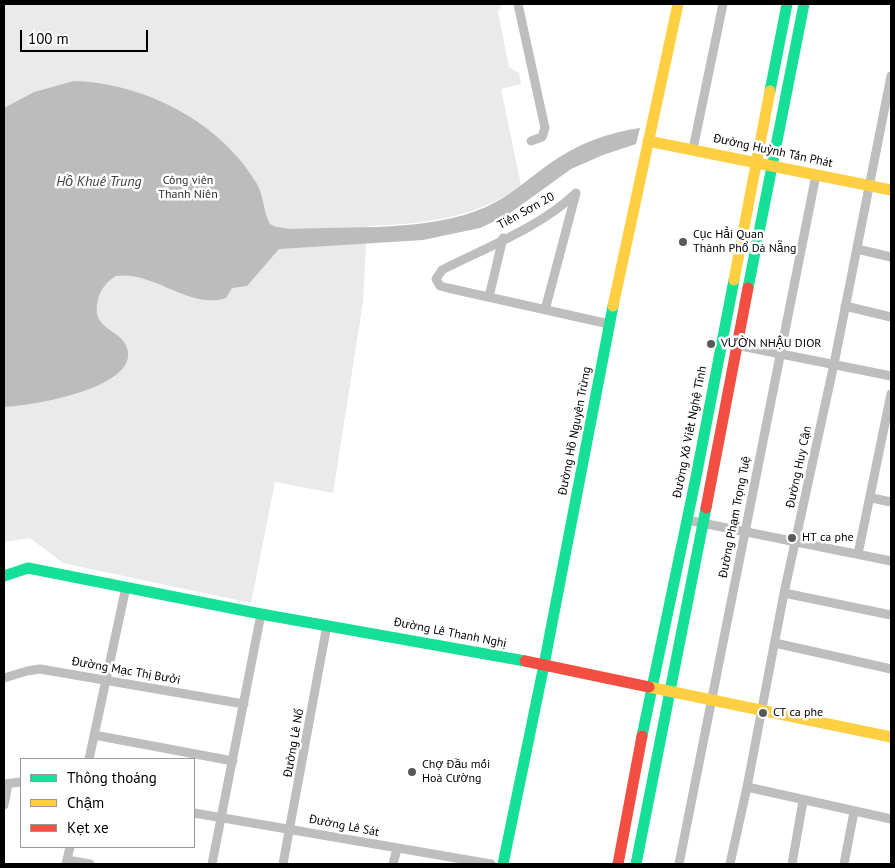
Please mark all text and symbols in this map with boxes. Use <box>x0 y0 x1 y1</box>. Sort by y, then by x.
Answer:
scale bar <box>22 20 150 52</box>
text: 100 m <box>28 29 69 48</box>
street label: Đường Huỳnh Tấn Phát <box>712 131 834 171</box>
water label: Hồ Khuê Trung <box>56 174 142 190</box>
park label: Công viên Thanh Niên <box>158 174 218 202</box>
street label: Tiên Sơn 20 <box>495 189 557 233</box>
place label: Cục Hẳi Quan Thành Phổ Dà Nẵng <box>693 228 796 256</box>
marker: Cục Hẳi Quan Thành Phổ Dà Nẵng <box>677 236 689 248</box>
place label: VƯỜN NHẬU DIOR <box>721 337 821 351</box>
marker: VƯỜN NHẬU DIOR <box>705 338 717 350</box>
street label: Đường Hồ Nguyên Trừng <box>555 365 595 497</box>
street label: Đường Xô Viết Nghệ Tĩnh <box>670 365 710 499</box>
street label: Đường Huy Cận <box>783 425 815 509</box>
street label: Đường Phạm Trọng Tuệ <box>716 455 754 579</box>
place label: HT ca phe <box>802 531 854 545</box>
marker: HT ca phe <box>786 532 798 544</box>
street label: Đường Lê Thanh Nghị <box>393 615 507 651</box>
street label: Đường Mạc Thị Bưởi <box>71 654 181 688</box>
place label: CT ca phe <box>773 706 823 720</box>
marker: CT ca phe <box>757 707 769 719</box>
street label: Đường Lê Nổ <box>281 708 307 778</box>
legend <box>20 758 195 848</box>
place label: Chợ Đầu mối Hoà Cường <box>422 758 490 786</box>
marker: Chợ Đầu mối Hoà Cường <box>406 766 418 778</box>
text: Thông thoáng <box>67 768 157 787</box>
text: Chậm <box>67 793 104 812</box>
street label: Đường Lê Sát <box>308 812 380 840</box>
text: Kẹt xe <box>67 818 109 837</box>

